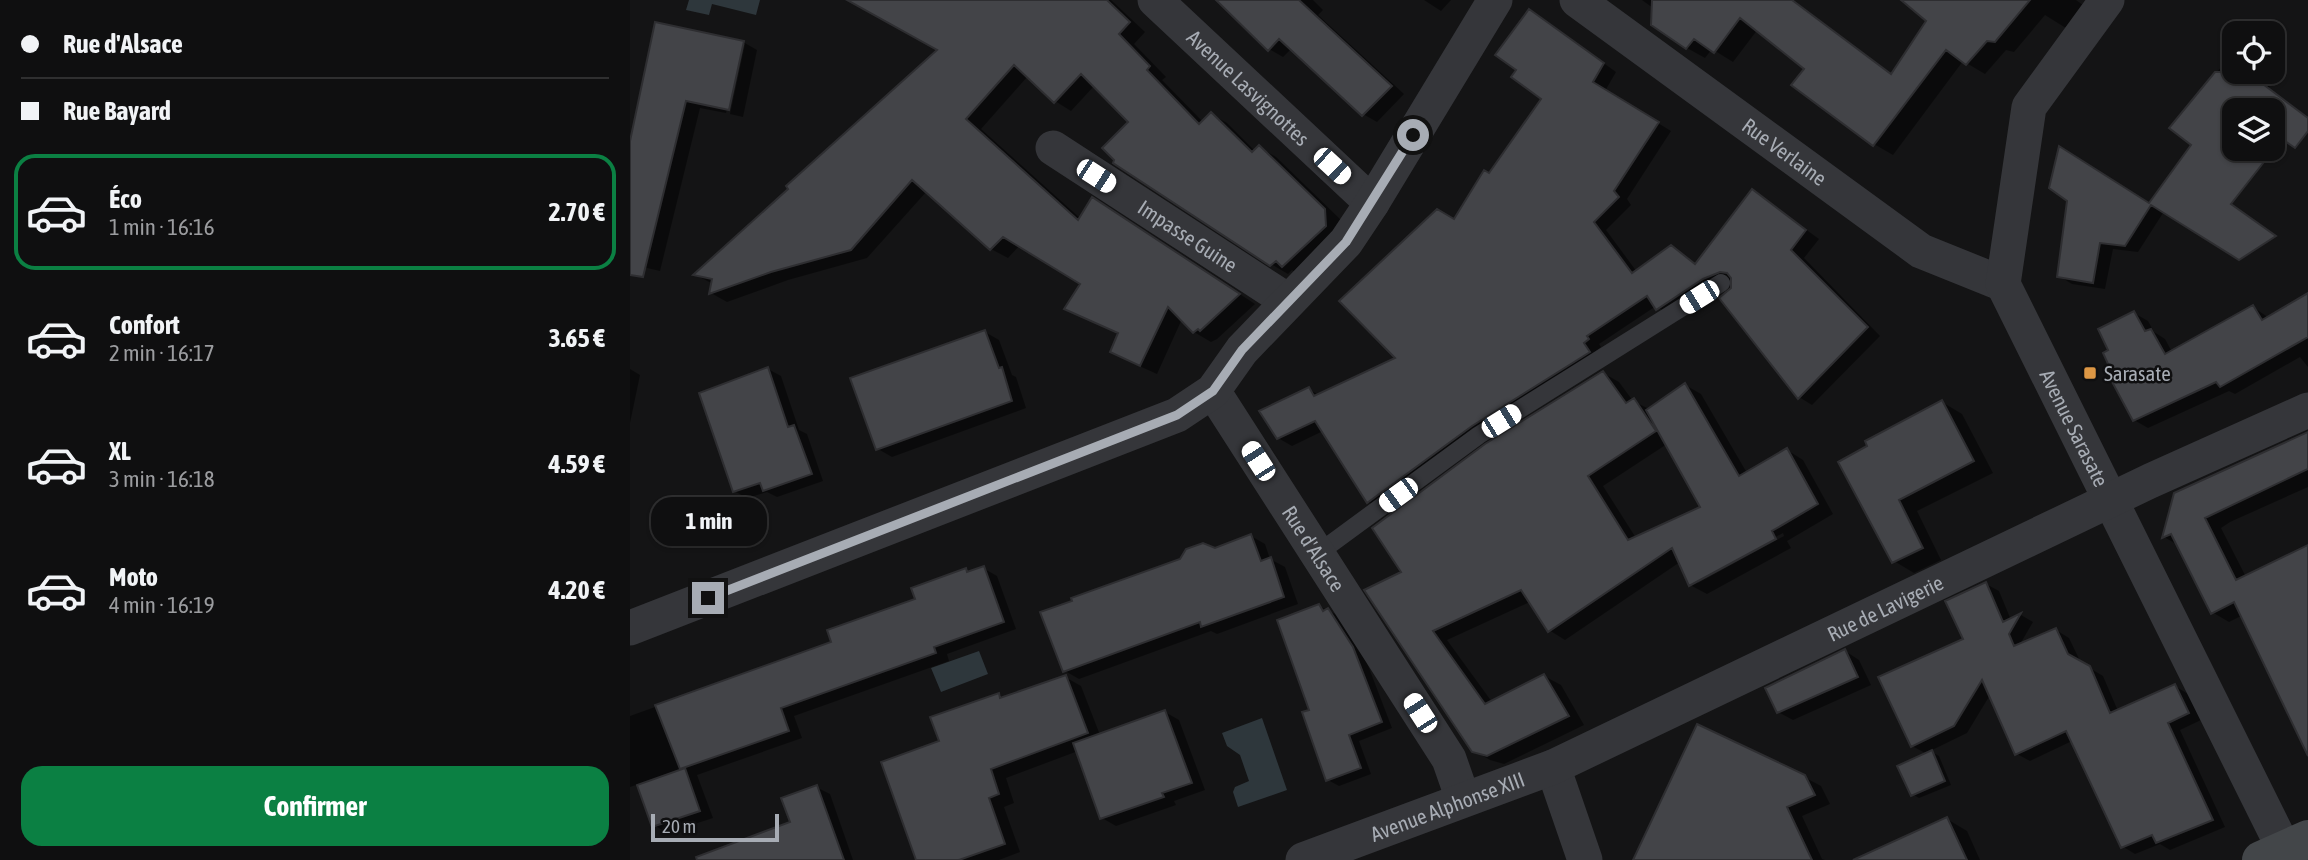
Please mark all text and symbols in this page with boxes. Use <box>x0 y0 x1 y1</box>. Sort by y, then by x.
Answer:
map controls <box>2222 21 2285 161</box>
button: locate <box>2222 21 2285 84</box>
street label: Avenue Lasvignottes <box>1183 25 1314 150</box>
text: Rue d'Alsace <box>63 29 183 59</box>
text: Rue Bayard <box>63 96 171 126</box>
button: layers <box>2222 98 2285 161</box>
street label: Rue Verlaine <box>1738 113 1831 190</box>
route start <box>1397 119 1429 151</box>
car <box>1310 144 1355 188</box>
car <box>1073 156 1120 196</box>
icon: car <box>25 181 88 244</box>
text: Éco <box>109 184 142 214</box>
street label: Impasse Guine <box>1134 195 1242 277</box>
text: 2.70 € <box>548 197 605 227</box>
text: 1 min · 16:16 <box>109 214 215 240</box>
car <box>1676 277 1723 317</box>
icon: car <box>25 307 88 370</box>
text: Confort <box>109 310 180 340</box>
text: 3.65 € <box>548 323 605 353</box>
text: 2 min · 16:17 <box>109 340 215 366</box>
place label: Sarasate <box>2104 361 2171 385</box>
street label: Avenue Sarasate <box>2035 365 2114 490</box>
marker: Sarasate <box>2082 365 2098 381</box>
car <box>1478 401 1525 441</box>
icon: car <box>25 433 88 496</box>
text: XL <box>109 436 131 466</box>
car <box>1238 438 1279 484</box>
text: 4.59 € <box>548 449 605 479</box>
text: 3 min · 16:18 <box>109 466 215 492</box>
car <box>1375 474 1422 516</box>
callout: 1 min <box>650 496 766 546</box>
street label: Rue d'Alsace <box>1278 501 1350 596</box>
text: 1 min <box>686 508 732 534</box>
icon: car <box>25 559 88 622</box>
text: Moto <box>109 562 158 592</box>
street label: Rue de Lavigerie <box>1823 570 1947 646</box>
text: 4.20 € <box>548 575 605 605</box>
route end <box>692 582 724 614</box>
text: 4 min · 16:19 <box>109 592 215 618</box>
car <box>1400 690 1441 736</box>
button: Confirmer <box>21 766 609 846</box>
street label: Avenue Alphonse XIII <box>1367 767 1528 846</box>
scale bar <box>651 811 779 843</box>
text: 20 m <box>662 815 696 837</box>

